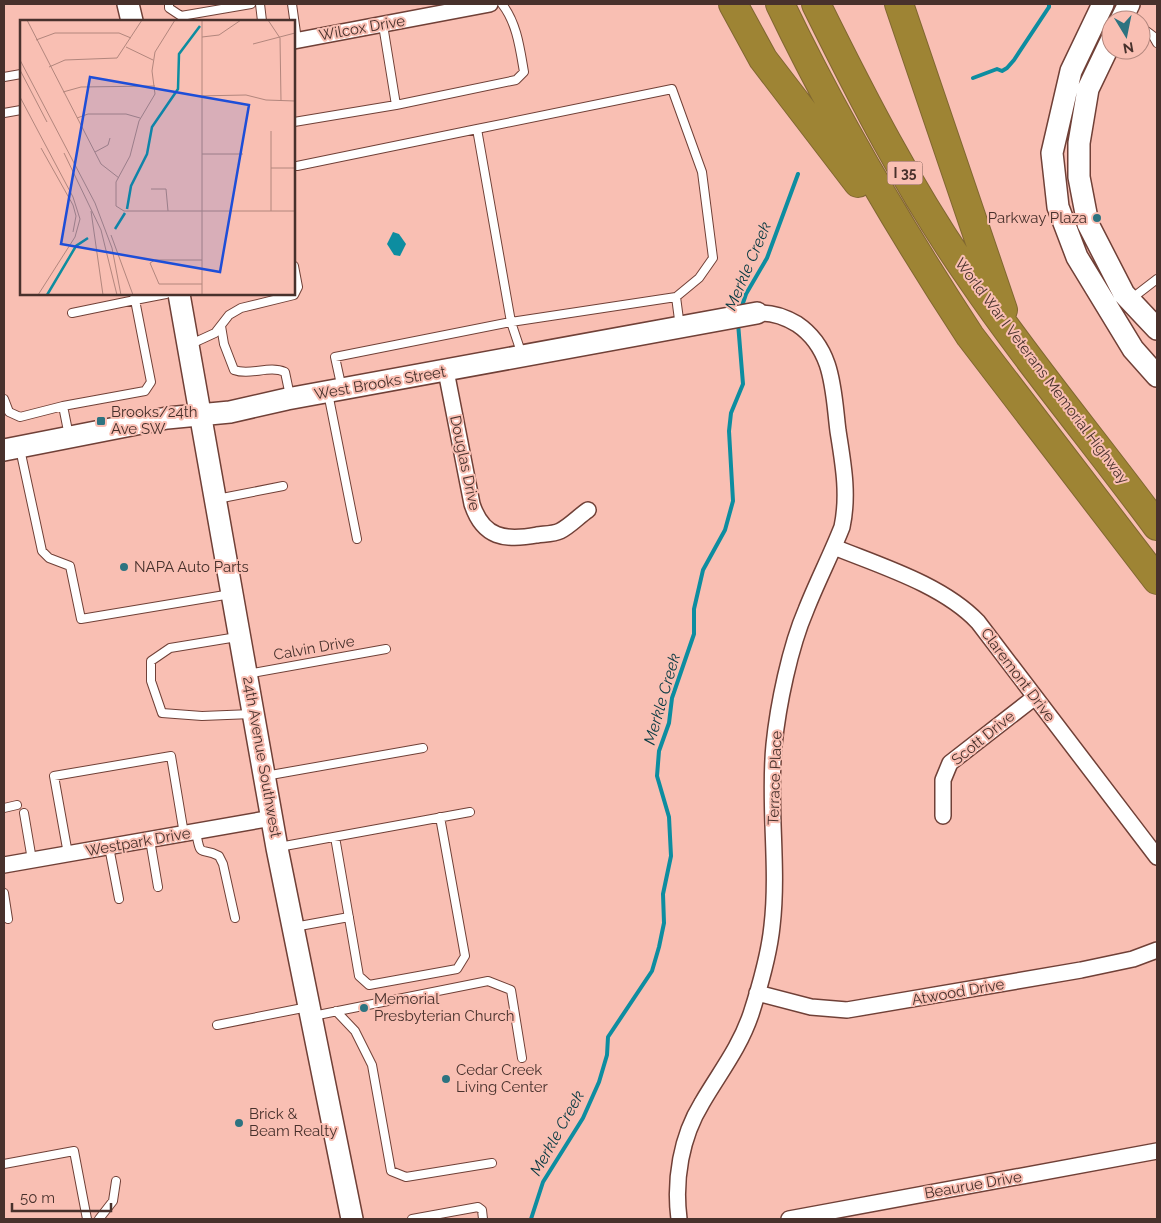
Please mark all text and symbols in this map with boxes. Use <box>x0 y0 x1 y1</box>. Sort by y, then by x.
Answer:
north arrow <box>1101 10 1151 60</box>
street label: Wilcox Drive <box>318 12 407 44</box>
inset map <box>20 20 295 295</box>
text: N <box>1122 39 1135 57</box>
road number: I 35 <box>888 162 922 184</box>
place label: Parkway Plaza <box>988 209 1087 227</box>
marker: Parkway Plaza <box>1091 212 1103 224</box>
water label: Merkle Creek <box>721 219 775 313</box>
street label: World War I Veterans Memorial Highway <box>951 254 1133 488</box>
street label: West Brooks Street <box>313 363 447 403</box>
place label: Brooks/24th Ave SW <box>111 403 198 438</box>
street label: Douglas Drive <box>446 414 484 512</box>
marker: Brooks/24th Ave SW <box>95 415 107 427</box>
place label: NAPA Auto Parts <box>134 558 249 576</box>
marker: NAPA Auto Parts <box>118 561 130 573</box>
street label: Claremont Drive <box>977 625 1059 725</box>
street label: Calvin Drive <box>272 632 356 664</box>
water label: Merkle Creek <box>640 651 684 747</box>
street label: 24th Avenue Southwest <box>239 675 285 839</box>
street label: Scott Drive <box>948 707 1018 769</box>
street label: Terrace Place <box>764 730 786 825</box>
street label: Westpark Drive <box>84 824 192 860</box>
street label: Atwood Drive <box>910 975 1006 1009</box>
place label: Memorial Presbyterian Church <box>374 990 514 1025</box>
marker: Memorial Presbyterian Church <box>358 1002 370 1014</box>
place label: Cedar Creek Living Center <box>456 1061 549 1096</box>
marker: Cedar Creek Living Center <box>440 1073 452 1085</box>
water label: Merkle Creek <box>526 1087 588 1179</box>
place label: Brick & Beam Realty <box>249 1105 337 1140</box>
marker: Brick & Beam Realty <box>233 1117 245 1129</box>
street label: Beaurue Drive <box>923 1168 1023 1202</box>
scale bar <box>12 1180 111 1212</box>
text: 50 m <box>20 1189 55 1207</box>

